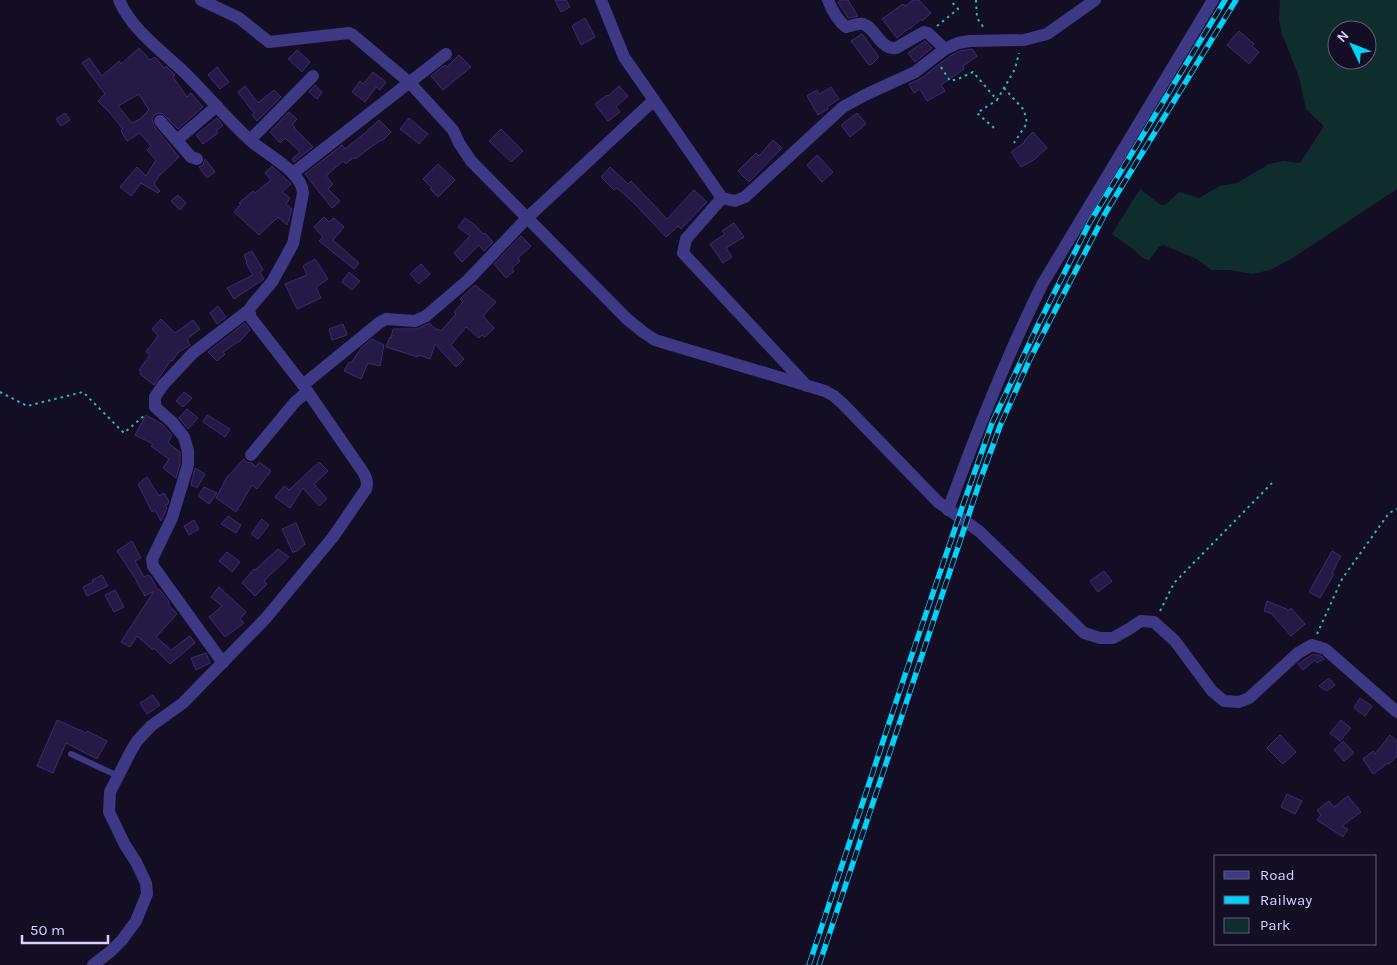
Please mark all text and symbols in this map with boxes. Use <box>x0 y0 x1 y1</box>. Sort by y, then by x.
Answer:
north arrow <box>1327 20 1377 70</box>
text: N <box>1333 27 1353 46</box>
legend <box>1214 855 1377 945</box>
text: Road <box>1260 866 1295 884</box>
text: Railway <box>1260 891 1312 909</box>
scale bar <box>22 912 109 944</box>
text: Park <box>1260 916 1290 934</box>
text: 50 m <box>30 921 65 939</box>

